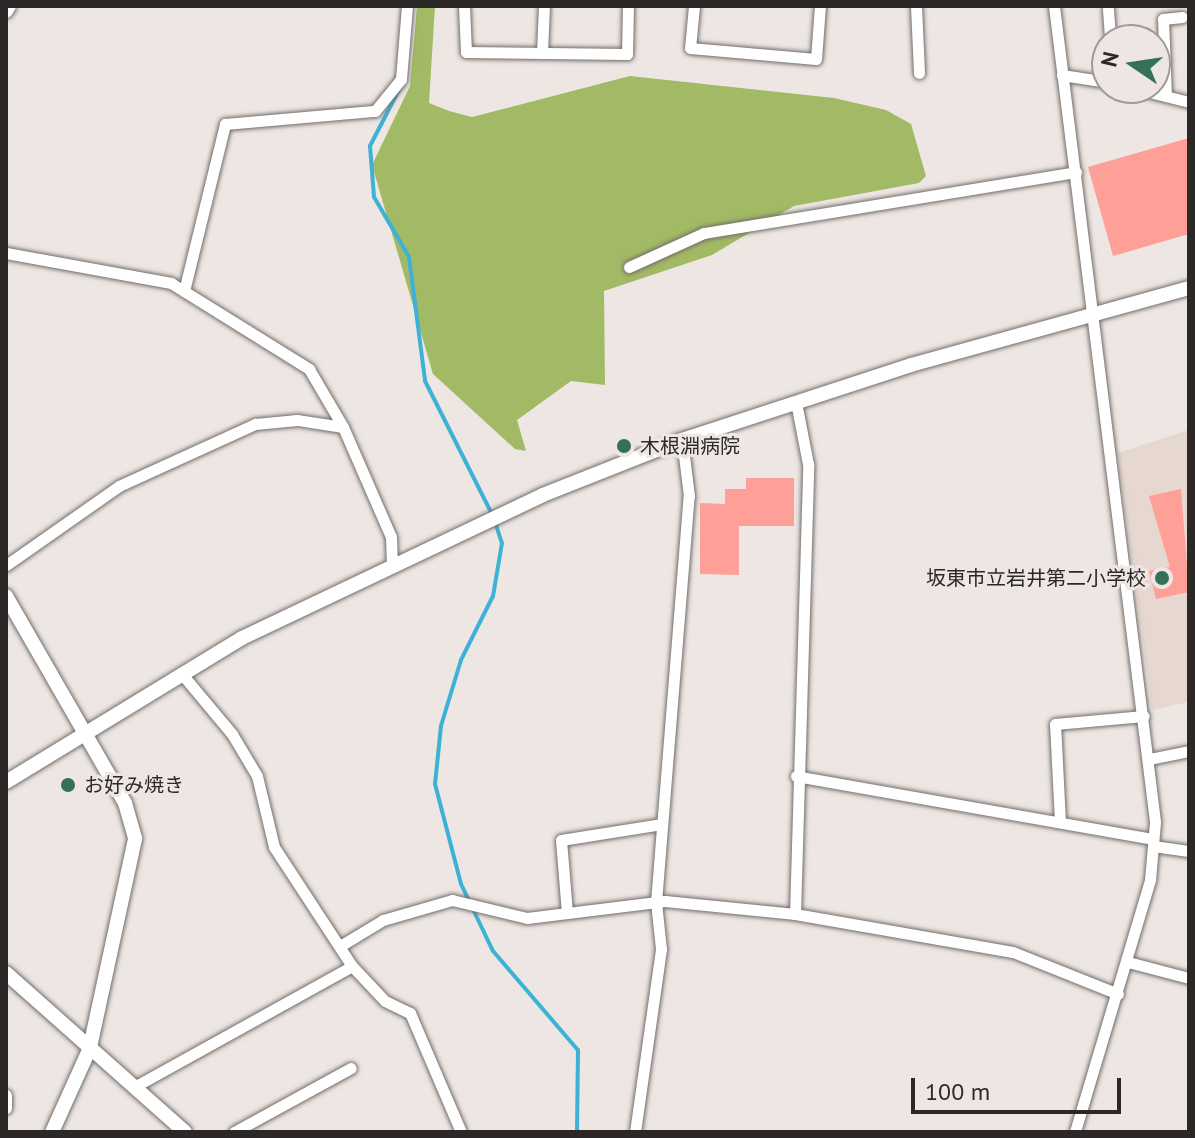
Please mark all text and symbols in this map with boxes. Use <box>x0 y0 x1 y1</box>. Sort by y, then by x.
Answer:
north arrow <box>1091 24 1171 104</box>
text: N <box>1094 49 1125 69</box>
place label: 木根淵病院 <box>640 434 740 458</box>
marker: 木根淵病院 <box>615 437 633 455</box>
place label: 坂東市立岩井第二小学校 <box>926 566 1146 590</box>
marker: 坂東市立岩井第二小学校 <box>1153 569 1171 587</box>
place label: お好み焼き <box>84 773 184 797</box>
marker: お好み焼き <box>59 776 77 794</box>
scale bar <box>915 1062 1125 1112</box>
text: 100 m <box>925 1076 990 1107</box>

